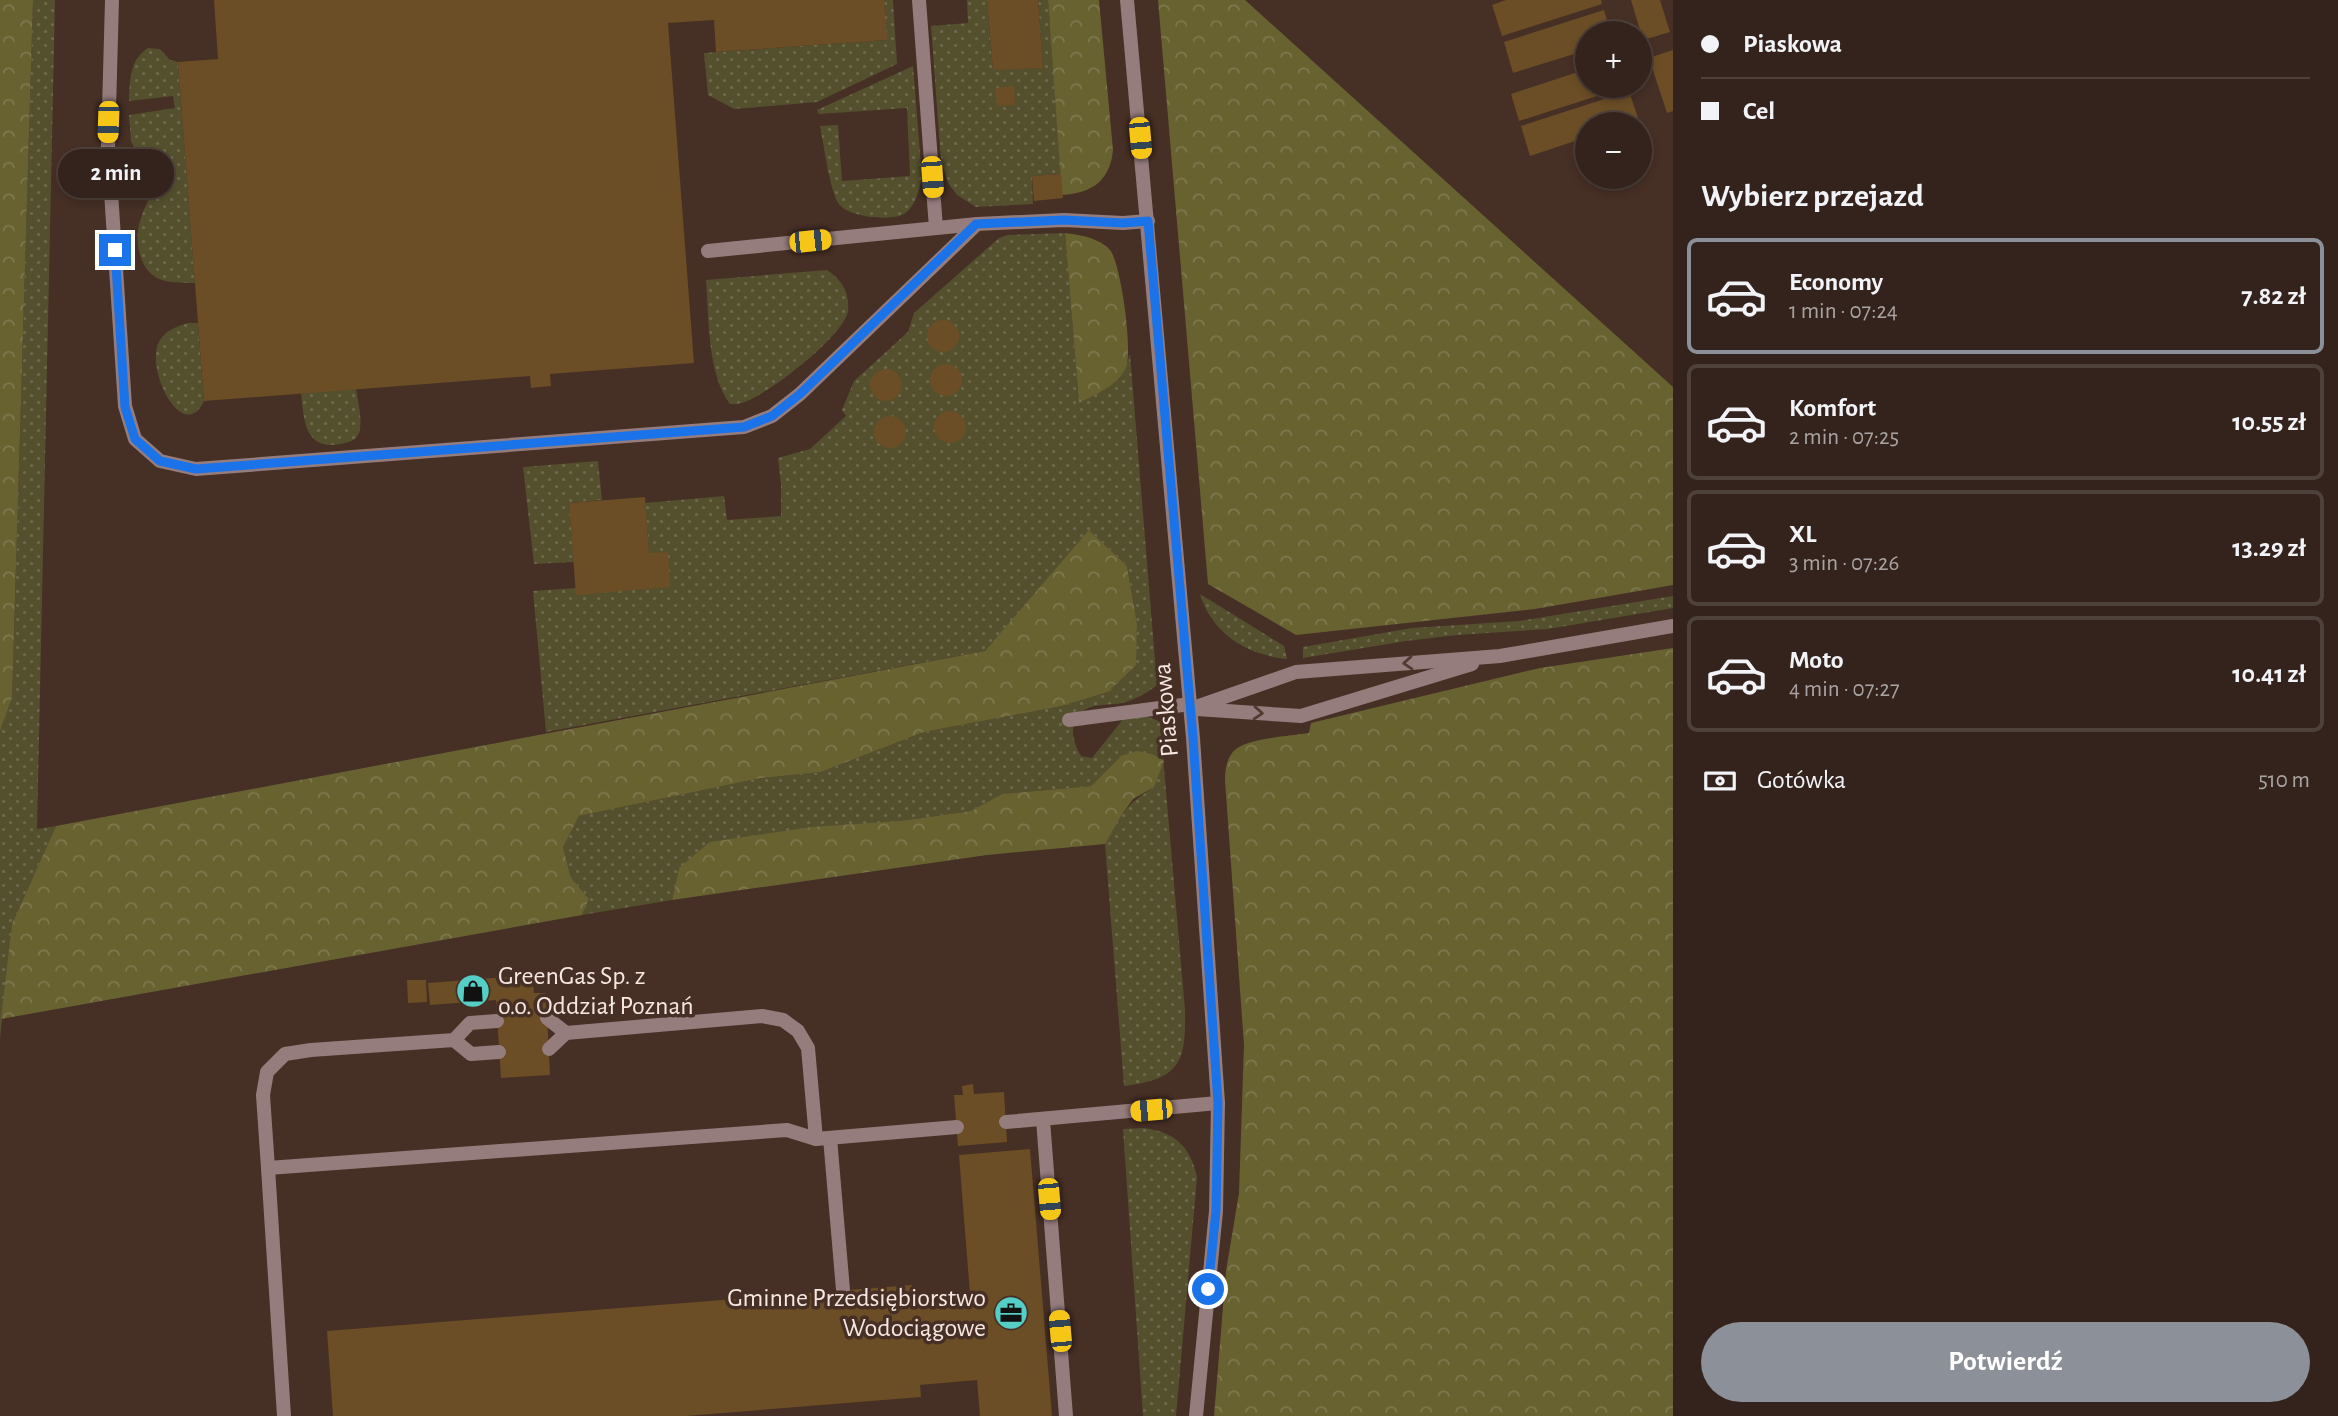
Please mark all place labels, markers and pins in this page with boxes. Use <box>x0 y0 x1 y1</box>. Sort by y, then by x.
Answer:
place label: GreenGas Sp. z o.o. Oddział Poznań <box>498 963 694 1019</box>
shop icon: GreenGas Sp. z o.o. Oddział Poznań <box>454 972 492 1010</box>
place label: Gminne Przedsiębiorstwo Wodociągowe <box>727 1285 986 1341</box>
office icon: Gminne Przedsiębiorstwo Wodociągowe <box>992 1294 1030 1332</box>

